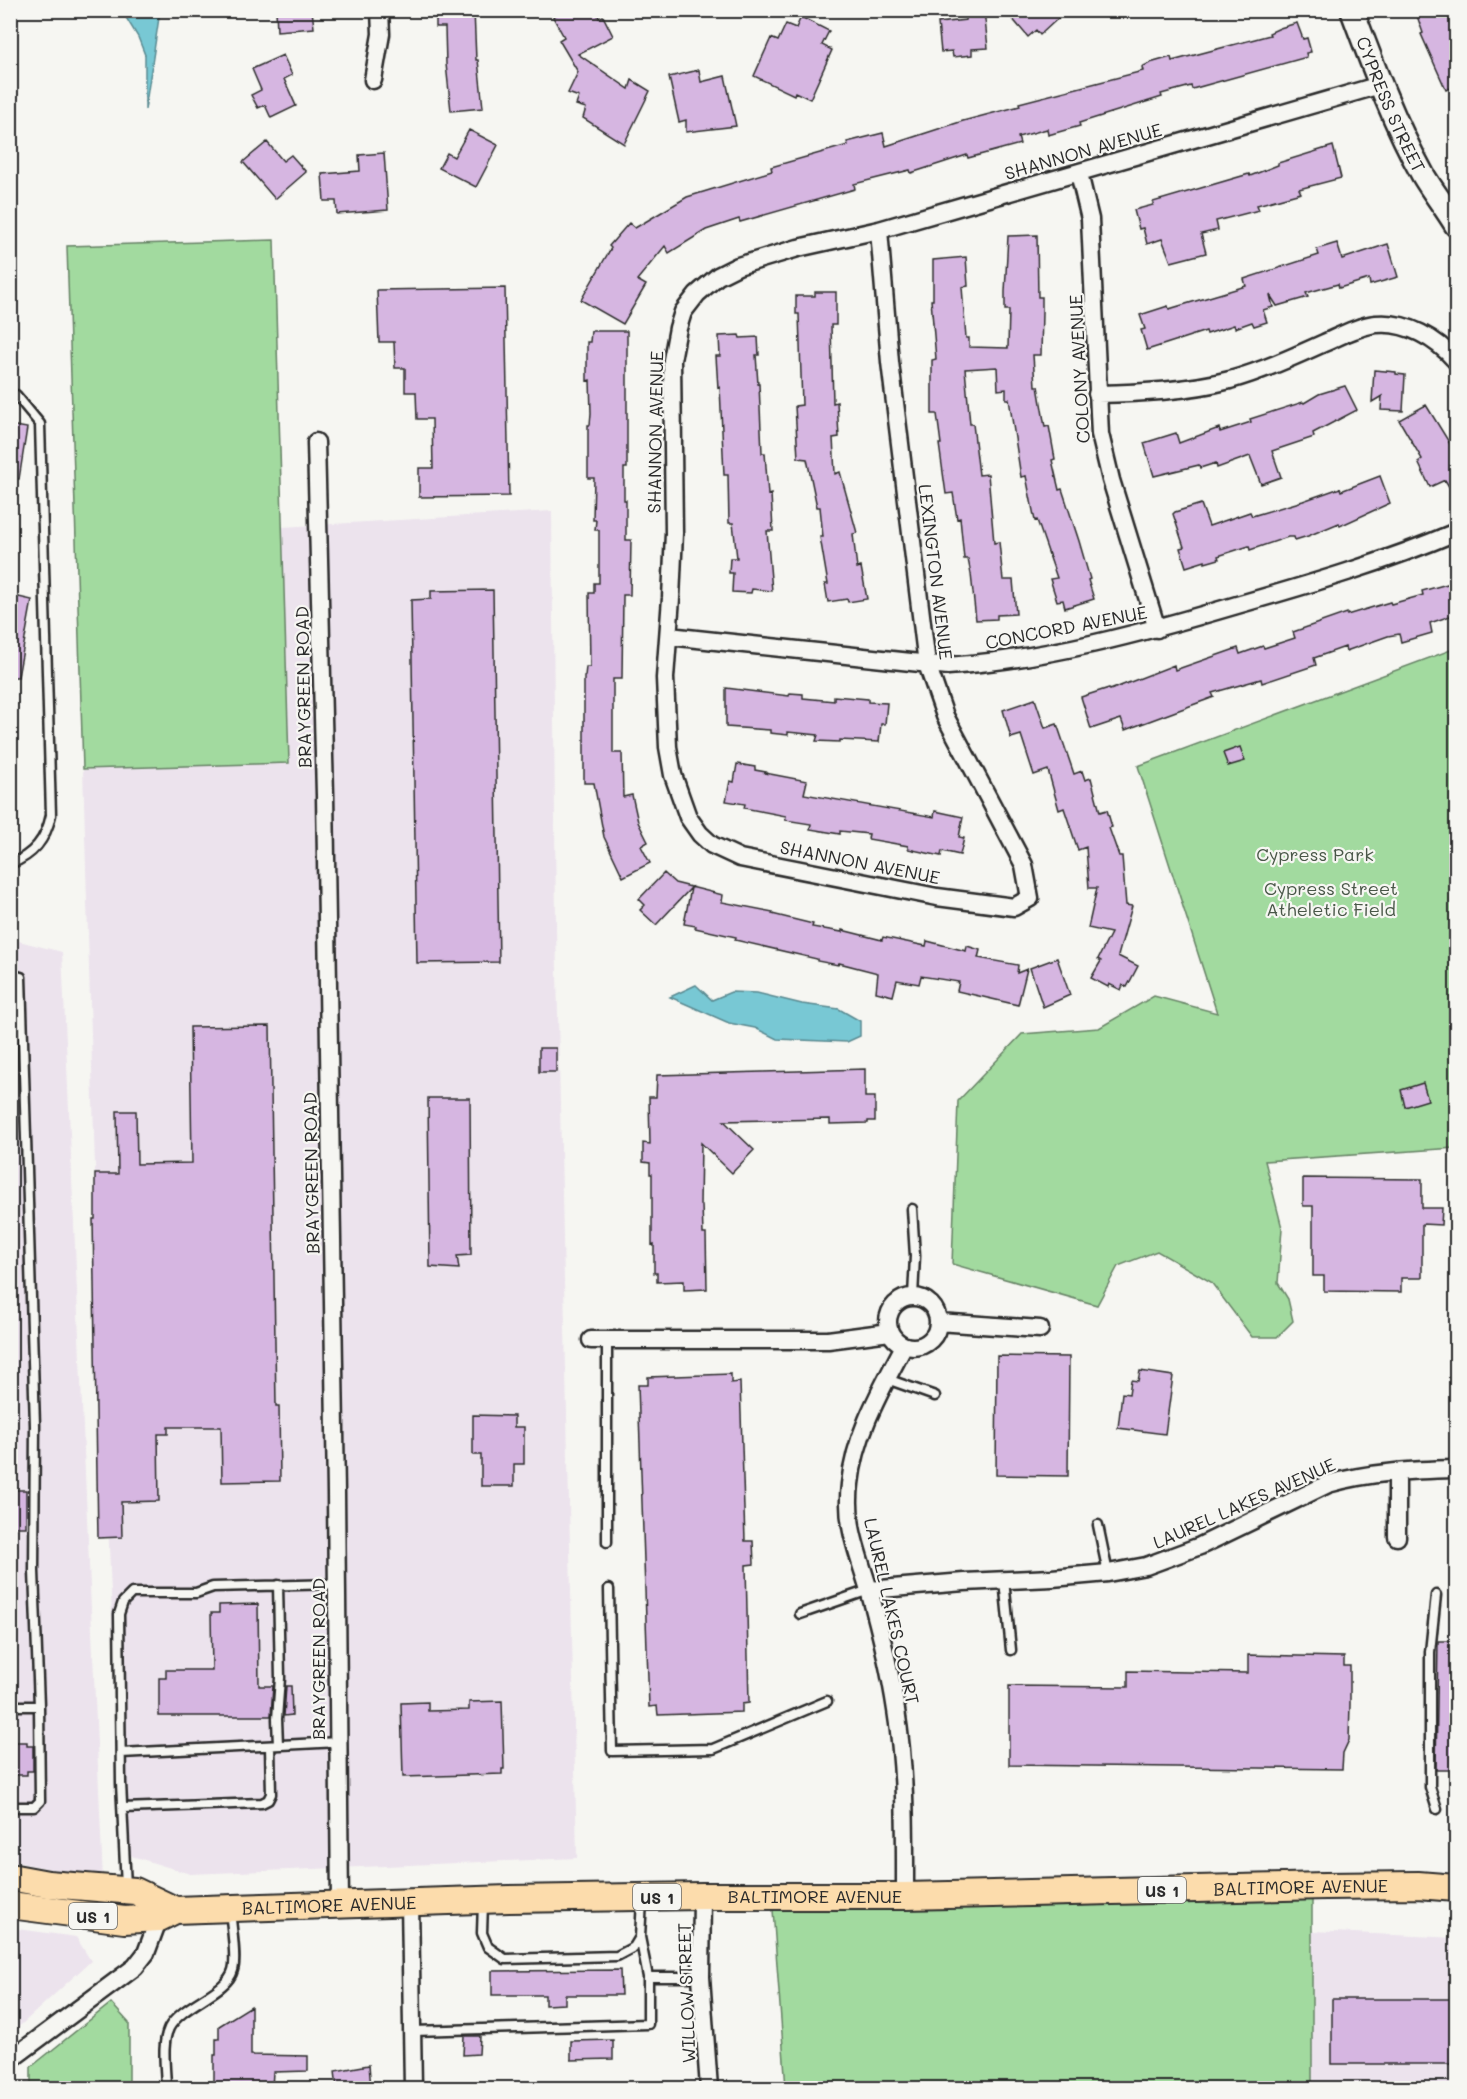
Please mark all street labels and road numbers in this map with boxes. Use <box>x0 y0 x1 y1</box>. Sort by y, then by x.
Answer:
street label: CYPRESS STREET <box>1351 33 1431 176</box>
street label: SHANNON AVENUE <box>1002 117 1164 185</box>
street label: COLONY AVENUE <box>1063 294 1095 444</box>
street label: SHANNON AVENUE <box>642 351 668 513</box>
street label: LEXINGTON AVENUE <box>913 483 959 661</box>
street label: CONCORD AVENUE <box>983 600 1149 654</box>
street label: BRAYGREEN ROAD <box>290 606 316 768</box>
street label: SHANNON AVENUE <box>778 835 942 889</box>
street label: BRAYGREEN ROAD <box>298 1092 324 1254</box>
street label: LAUREL LAKES AVENUE <box>1149 1452 1339 1554</box>
street label: LAUREL LAKES COURT <box>859 1515 925 1707</box>
street label: BRAYGREEN ROAD <box>306 1578 330 1740</box>
street label: BALTIMORE AVENUE <box>1213 1873 1388 1901</box>
road number: US 1 <box>1138 1877 1186 1903</box>
road number: US 1 <box>633 1884 681 1910</box>
street label: BALTIMORE AVENUE <box>728 1884 902 1908</box>
street label: BALTIMORE AVENUE <box>241 1890 417 1920</box>
road number: US 1 <box>69 1903 117 1929</box>
street label: WILLOW STREET <box>672 1922 700 2064</box>

